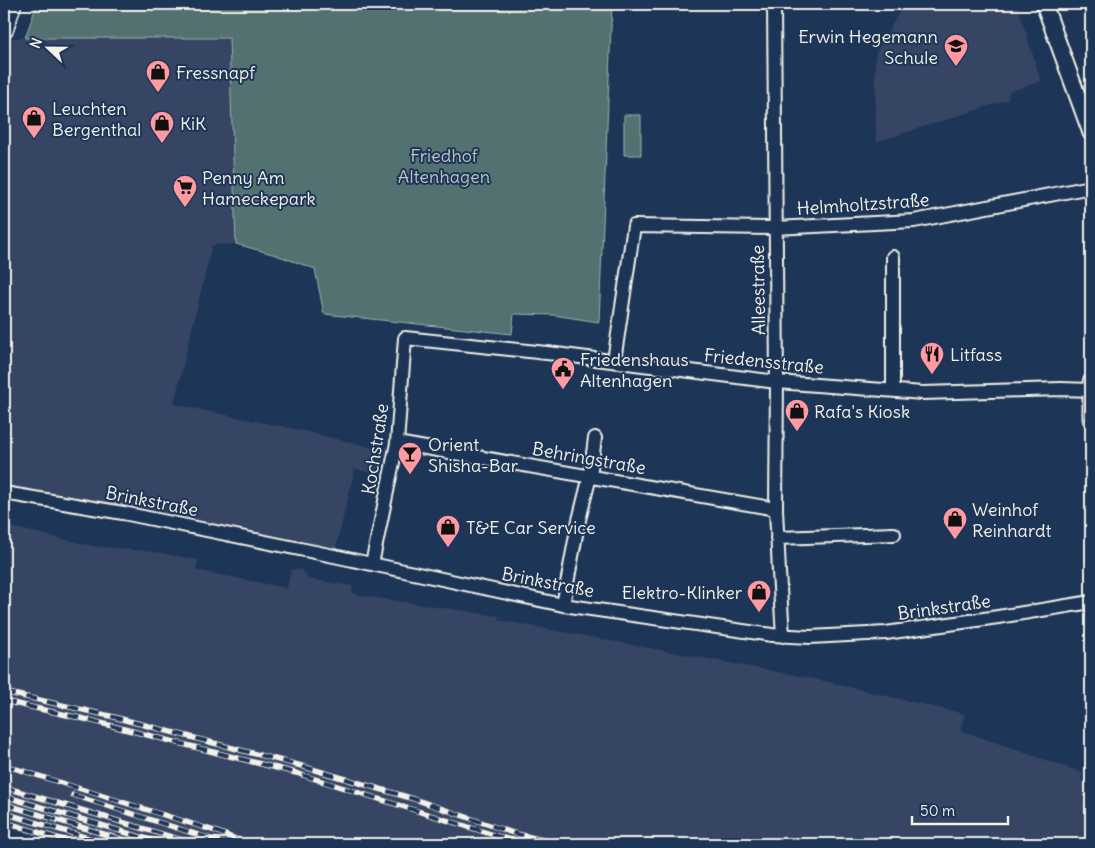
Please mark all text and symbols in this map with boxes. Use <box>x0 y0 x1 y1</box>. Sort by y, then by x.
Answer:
north arrow <box>22 22 72 72</box>
place label: Erwin Hegemann Schule <box>798 25 938 69</box>
school or university icon: Erwin Hegemann Schule <box>943 33 969 67</box>
text: N <box>26 35 46 51</box>
shop icon: Fressnapf <box>145 59 171 93</box>
place label: Fressnapf <box>176 61 256 84</box>
place label: Leuchten Bergenthal <box>52 97 141 141</box>
shop icon: Leuchten Bergenthal <box>21 105 47 139</box>
shop icon: KiK <box>149 110 175 144</box>
place label: KiK <box>180 112 206 135</box>
park label: Friedhof Altenhagen <box>398 144 490 188</box>
place label: Penny Am Hameckepark <box>202 166 316 210</box>
supermarket icon: Penny Am Hameckepark <box>172 174 198 208</box>
street label: Helmholtzstraße <box>796 188 930 220</box>
street label: Alleestraße <box>746 245 770 335</box>
restaurant icon: Litfass <box>919 341 945 375</box>
street label: Friedensstraße <box>703 343 825 379</box>
place label: Litfass <box>950 343 1002 366</box>
place label: Friedenshaus Altenhagen <box>580 348 689 392</box>
public building icon: Friedenshaus Altenhagen <box>550 356 576 390</box>
shop icon: Rafa's Kiosk <box>784 398 810 432</box>
place label: Rafa's Kiosk <box>814 400 910 423</box>
street label: Kochstraße <box>356 402 394 496</box>
place label: Orient Shisha-Bar <box>428 433 519 477</box>
street label: Behringstraße <box>530 437 648 479</box>
bar icon: Orient Shisha-Bar <box>397 441 423 475</box>
street label: Brinkstraße <box>104 481 200 521</box>
place label: Weinhof Reinhardt <box>972 498 1052 542</box>
shop icon: Weinhof Reinhardt <box>942 506 968 540</box>
shop icon: T&E Car Service <box>435 514 461 548</box>
place label: T&E Car Service <box>466 516 596 539</box>
street label: Brinkstraße <box>500 562 596 602</box>
shop icon: Elektro-Klinker <box>746 579 772 613</box>
place label: Elektro-Klinker <box>622 581 743 604</box>
street label: Brinkstraße <box>896 589 992 625</box>
scale bar <box>912 793 1009 825</box>
text: 50 m <box>920 801 955 820</box>

